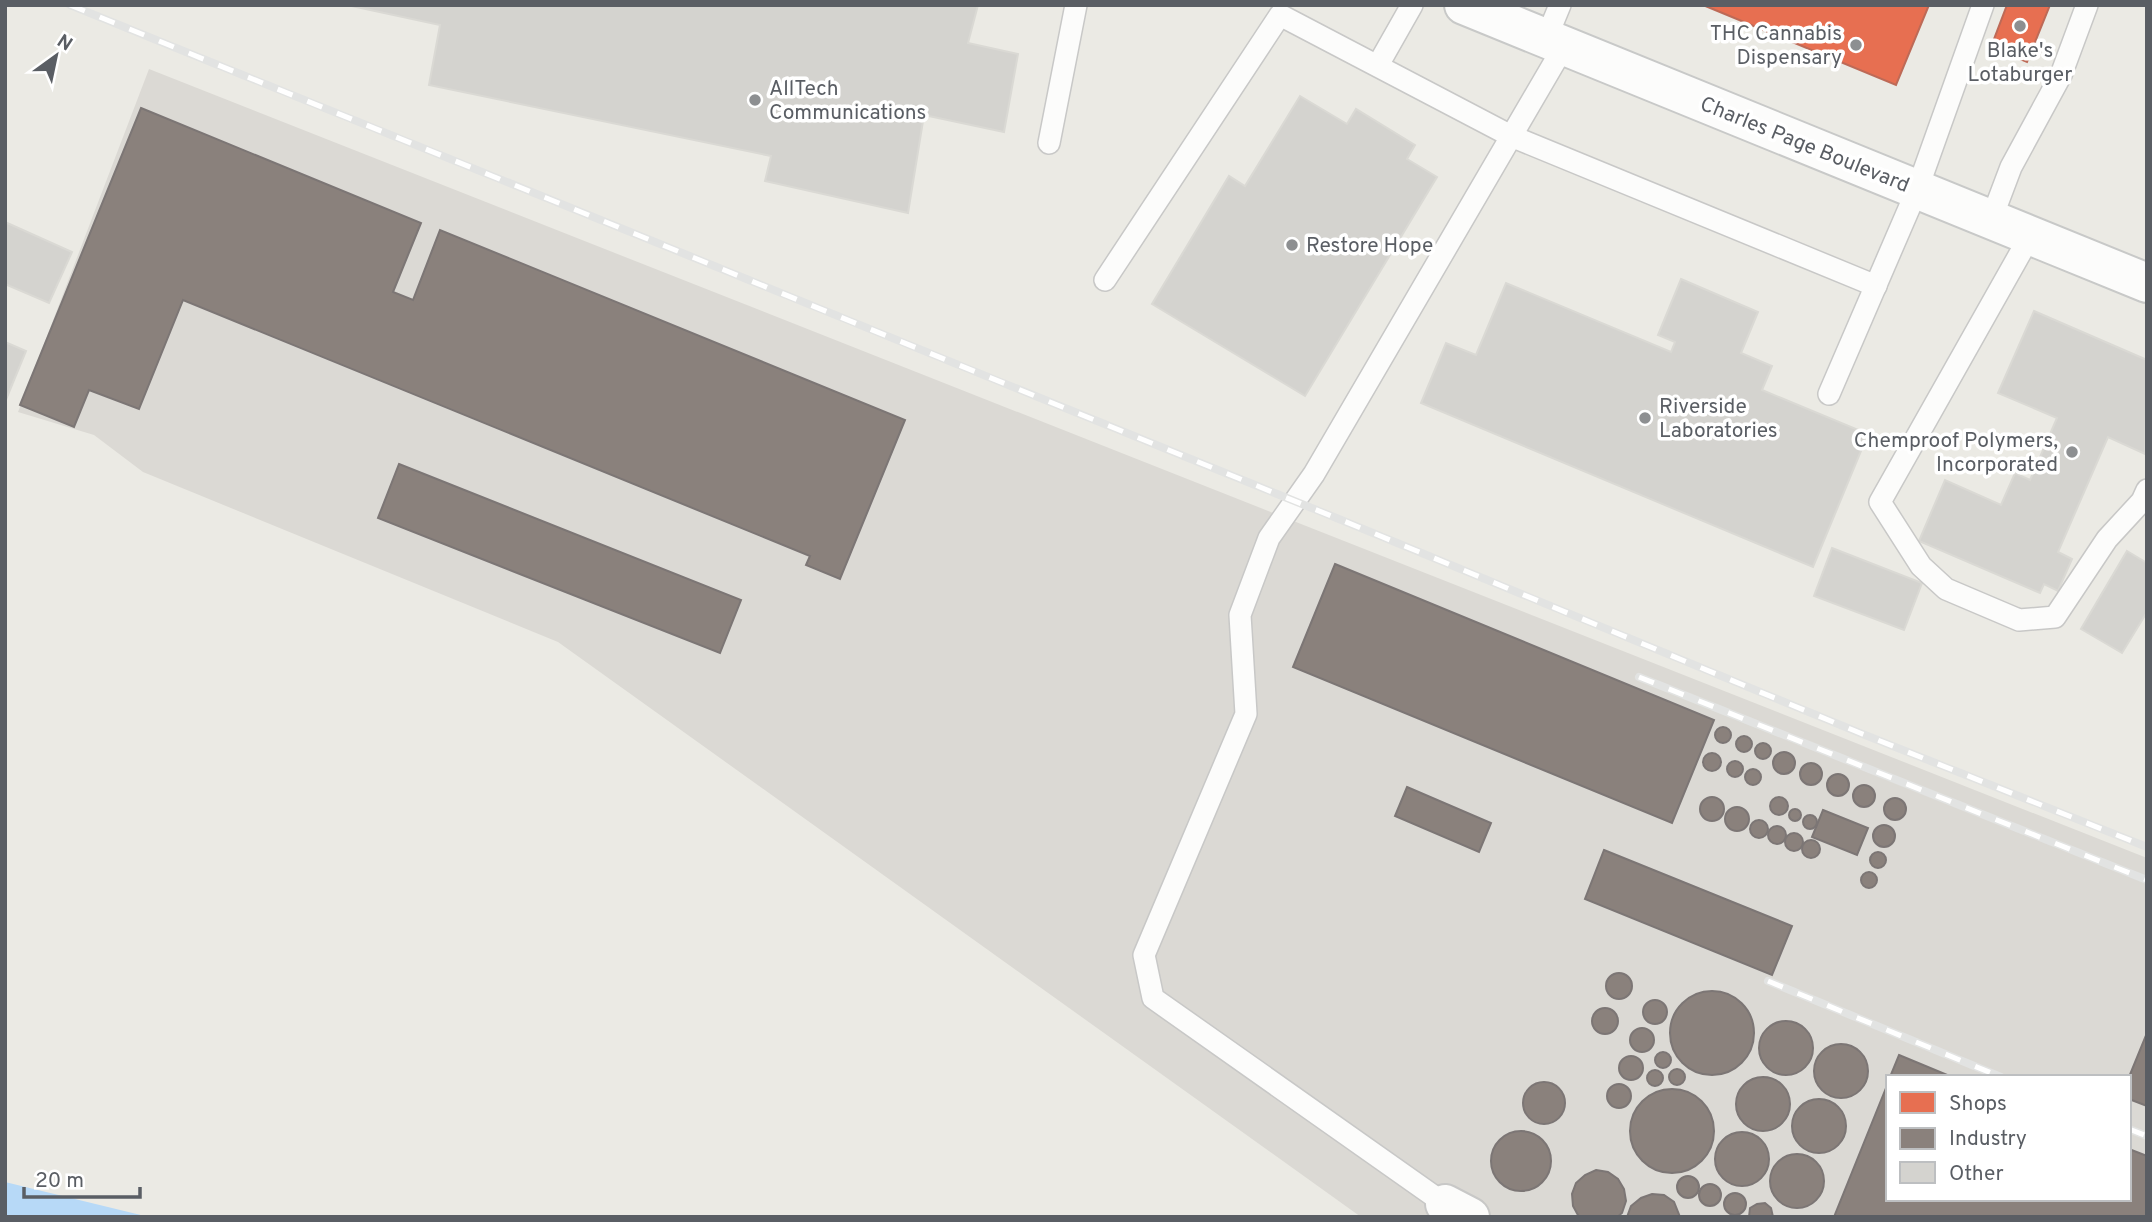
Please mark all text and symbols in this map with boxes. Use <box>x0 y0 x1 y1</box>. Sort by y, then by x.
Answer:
marker: Blake's Lotaburger <box>2012 18 2028 34</box>
north arrow <box>21 21 91 91</box>
place label: THC Cannabis Dispensary <box>1710 21 1842 72</box>
text: N <box>52 30 76 57</box>
marker: THC Cannabis Dispensary <box>1848 37 1864 53</box>
place label: Blake's Lotaburger <box>1968 38 2072 89</box>
place label: AllTech Communications <box>769 76 926 127</box>
street label: Charles Page Boulevard <box>1696 91 1913 200</box>
marker: AllTech Communications <box>747 92 763 108</box>
place label: Restore Hope <box>1306 233 1433 260</box>
marker: Restore Hope <box>1284 237 1300 253</box>
place label: Riverside Laboratories <box>1659 394 1778 445</box>
marker: Riverside Laboratories <box>1637 410 1653 426</box>
place label: Chemproof Polymers, Incorporated <box>1854 428 2058 479</box>
marker: Chemproof Polymers, Incorporated <box>2064 444 2080 460</box>
legend <box>1886 1075 2131 1201</box>
text: Shops <box>1949 1091 2007 1118</box>
text: Industry <box>1949 1126 2027 1153</box>
scale bar <box>24 1156 140 1200</box>
text: Other <box>1949 1161 2004 1188</box>
text: 20 m <box>35 1168 84 1195</box>

